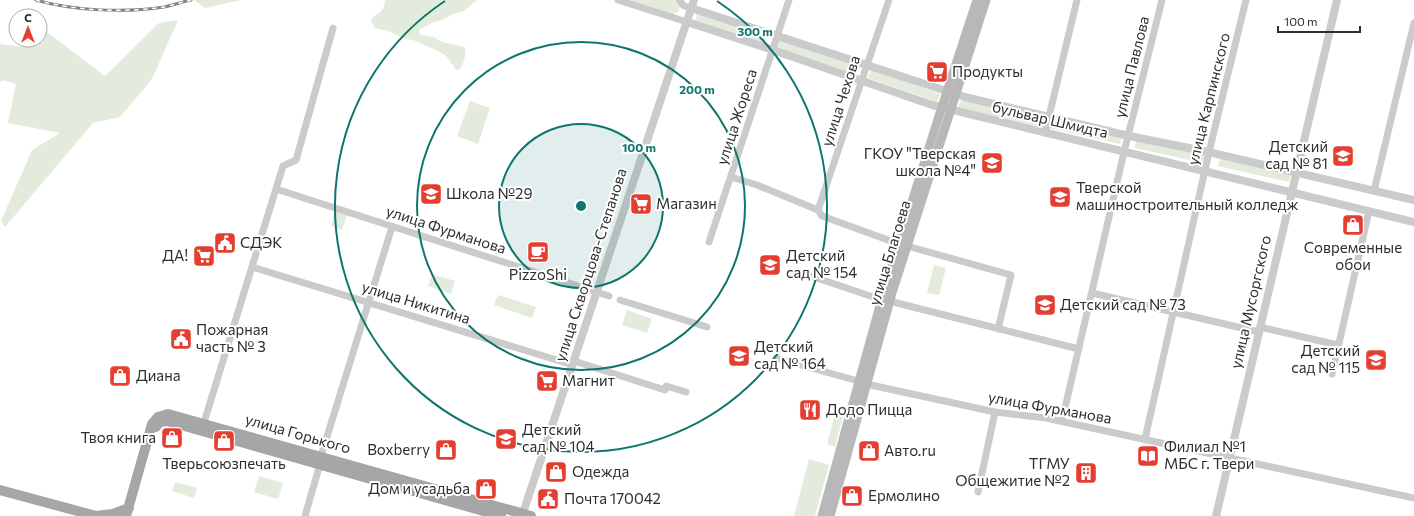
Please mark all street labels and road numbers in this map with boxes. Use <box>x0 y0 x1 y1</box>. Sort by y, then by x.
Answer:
street label: улица Павлова <box>1110 14 1152 119</box>
street label: улица Карпинского <box>1183 31 1233 167</box>
street label: улица Чехова <box>817 53 863 148</box>
street label: улица Жореса <box>712 66 760 167</box>
street label: бульвар Шмидта <box>991 97 1110 141</box>
street label: улица Скворцова-Степанова <box>550 166 630 364</box>
street label: улица Благоева <box>865 198 914 307</box>
street label: улица Фурманова <box>384 201 509 257</box>
street label: улица Мусоргского <box>1226 233 1274 370</box>
street label: улица Никитина <box>360 277 473 327</box>
street label: улица Фурманова <box>987 387 1113 427</box>
street label: улица Горького <box>244 409 353 457</box>

